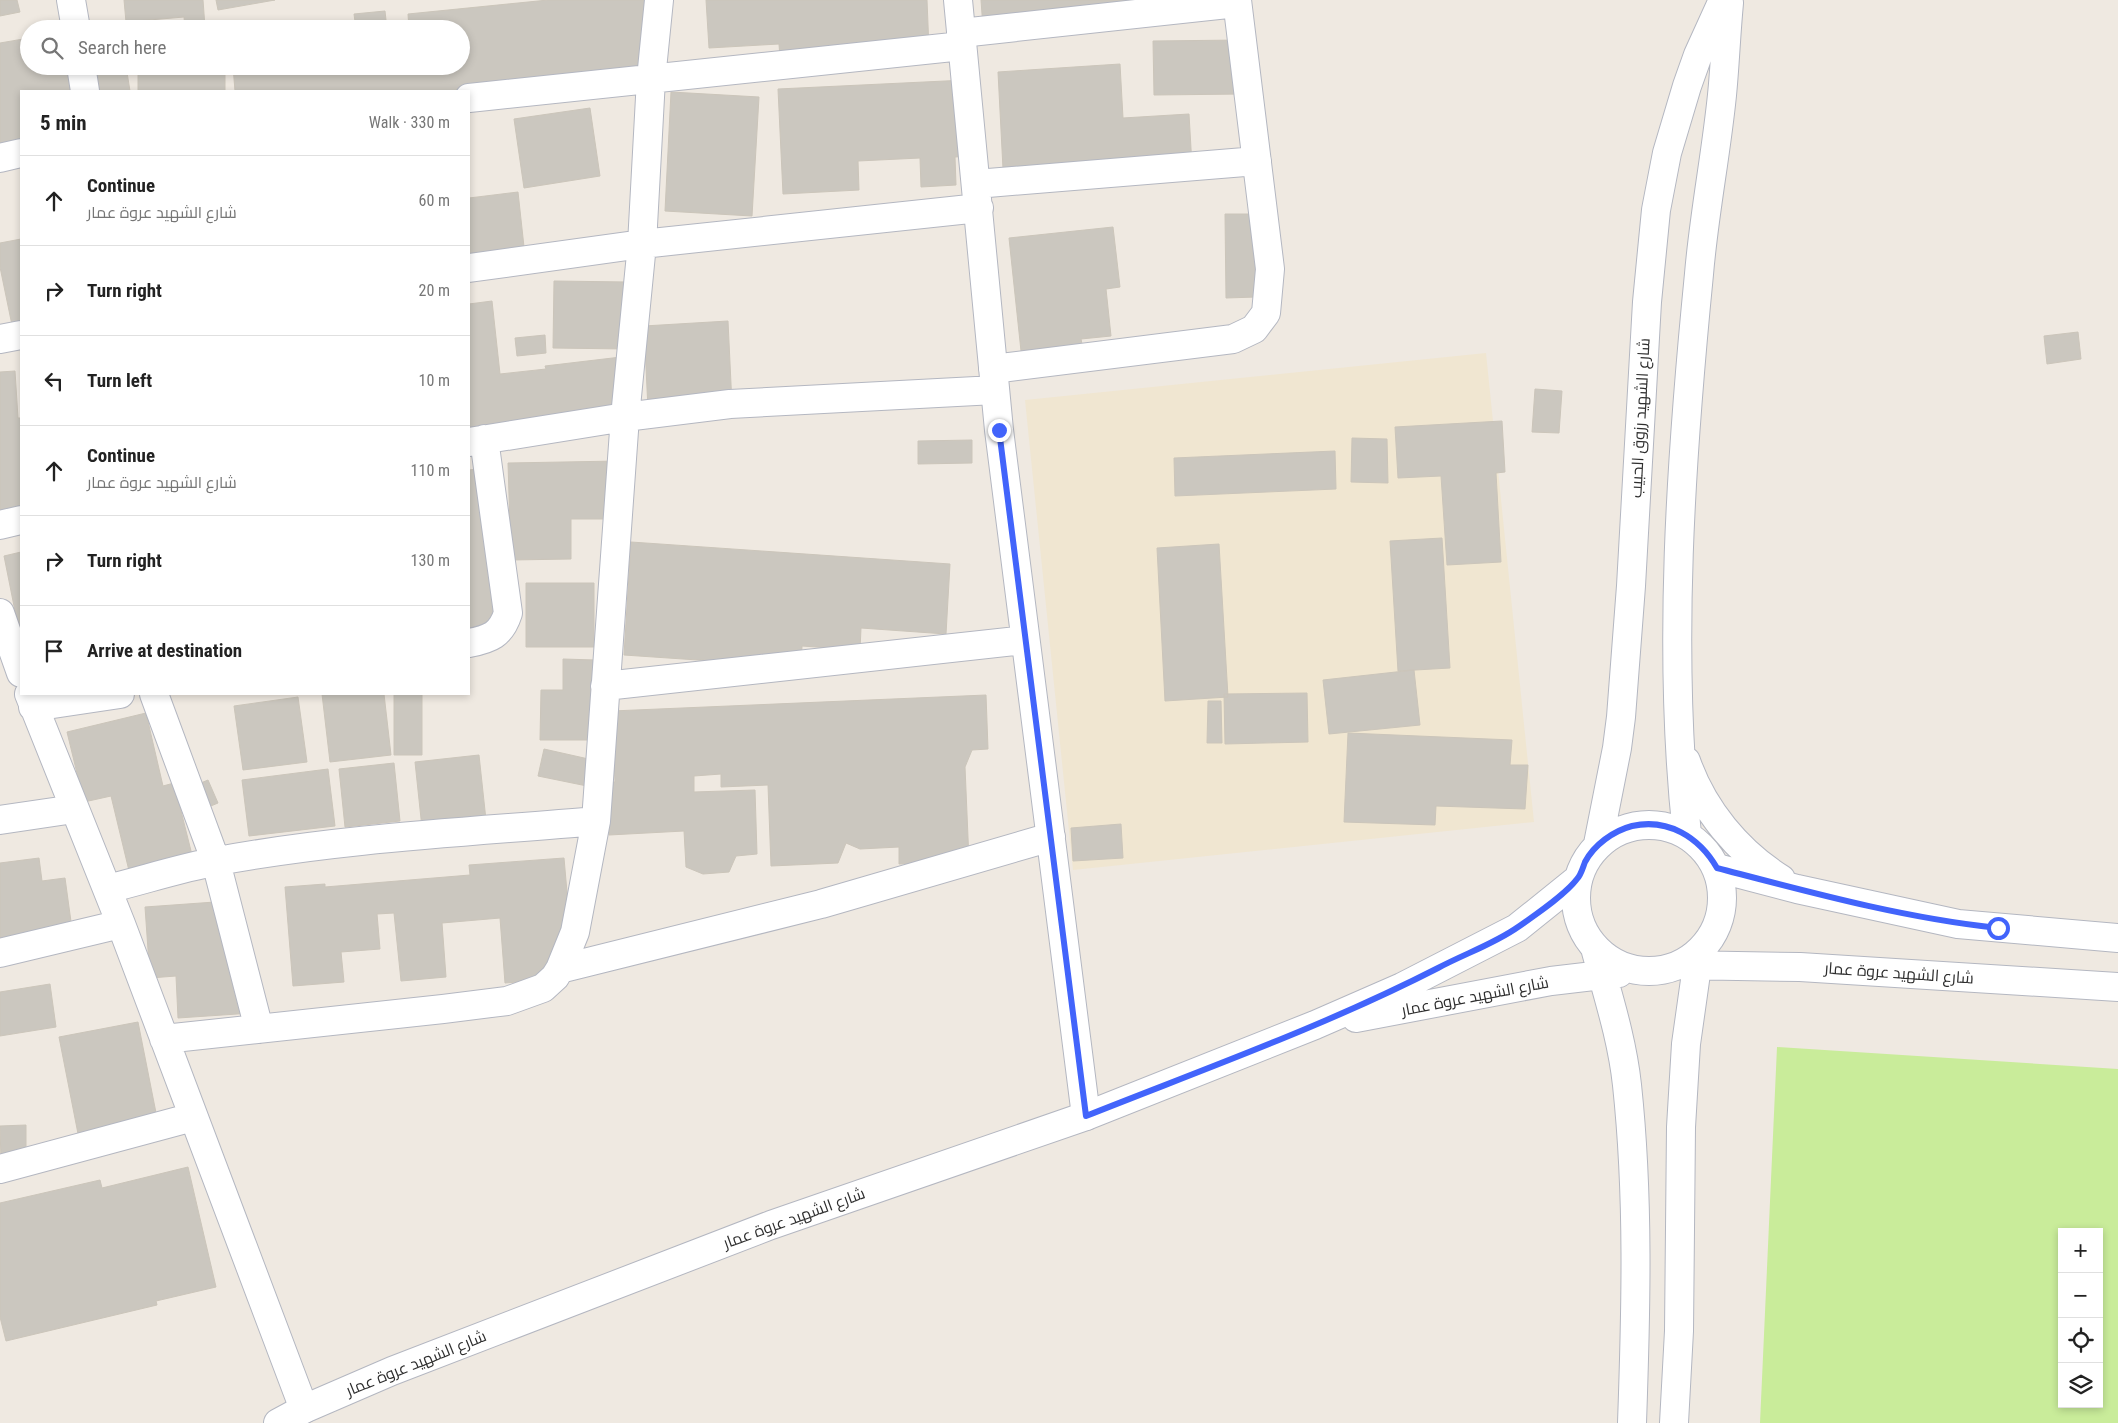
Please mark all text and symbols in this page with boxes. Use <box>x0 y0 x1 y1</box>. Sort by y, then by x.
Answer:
search box <box>20 20 470 75</box>
icon: search <box>38 34 66 62</box>
text: Search here <box>78 36 166 59</box>
text: 5 min <box>40 111 87 135</box>
text: Walk · 330 m <box>369 113 450 132</box>
text: Continue <box>87 174 155 197</box>
icon: ahead <box>40 187 68 215</box>
text: 60 m <box>418 191 450 210</box>
text: شارع الشهيد عروة عمار <box>87 203 237 222</box>
icon: right <box>40 277 68 305</box>
text: Turn right <box>87 279 162 302</box>
text: 20 m <box>418 281 450 300</box>
street label: شارع الشهيد رزوق الحبيب <box>1626 338 1656 499</box>
icon: left <box>40 367 68 395</box>
text: Turn left <box>87 369 152 392</box>
text: 10 m <box>418 371 450 390</box>
route end <box>988 419 1011 442</box>
text: Continue <box>87 444 155 467</box>
icon: ahead <box>40 457 68 485</box>
text: 110 m <box>411 461 450 480</box>
text: شارع الشهيد عروة عمار <box>87 473 237 492</box>
icon: right <box>40 547 68 575</box>
text: Turn right <box>87 549 162 572</box>
text: 130 m <box>411 551 450 570</box>
icon: arrive <box>40 637 68 665</box>
text: Arrive at destination <box>87 639 242 662</box>
route start <box>1987 917 2010 940</box>
street label: شارع الشهيد عروة عمار <box>1822 958 1974 990</box>
street label: شارع الشهيد عروة عمار <box>1399 972 1551 1022</box>
street label: شارع الشهيد عروة عمار <box>719 1183 868 1255</box>
map controls <box>2058 1228 2103 1408</box>
button: + <box>2058 1228 2103 1273</box>
button: − <box>2058 1273 2103 1318</box>
button: locate <box>2058 1318 2103 1363</box>
street label: شارع الشهيد عروة عمار <box>342 1326 490 1402</box>
button: layers <box>2058 1363 2103 1408</box>

